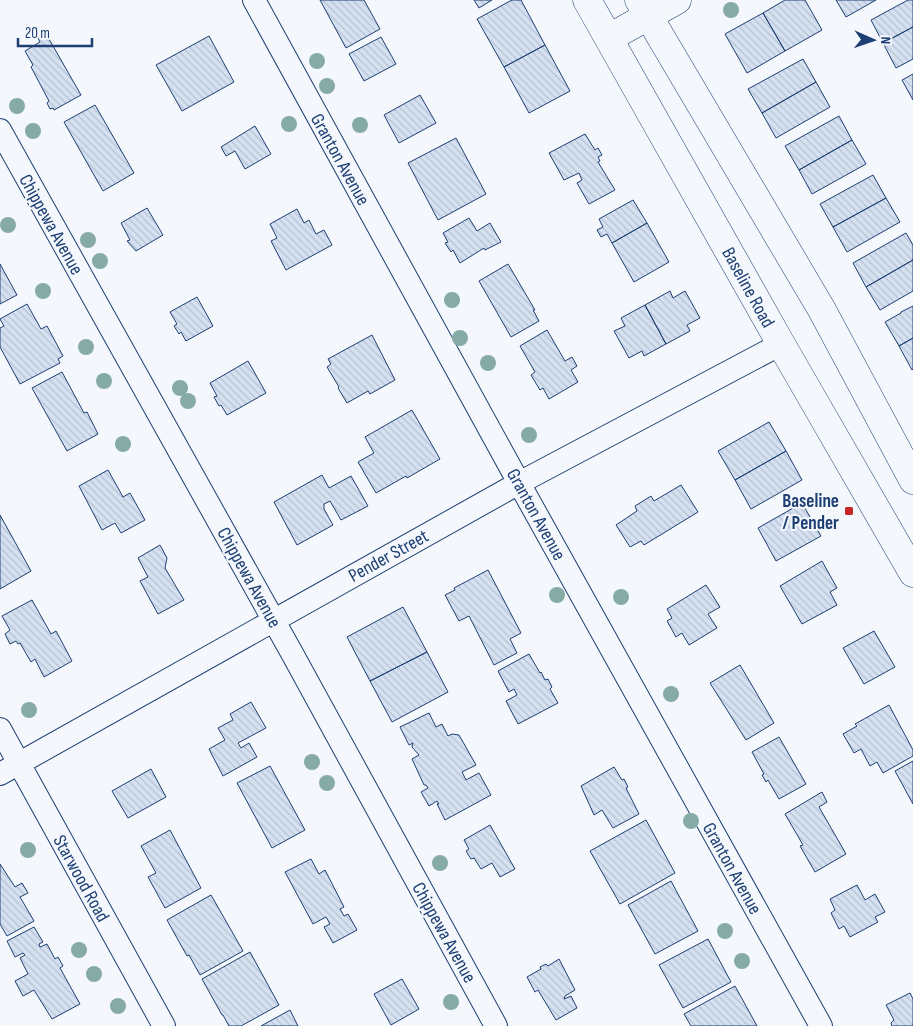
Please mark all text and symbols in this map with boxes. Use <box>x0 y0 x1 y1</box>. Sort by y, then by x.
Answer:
scale bar <box>18 15 91 47</box>
north arrow <box>848 15 898 65</box>
text: 20 m <box>25 24 50 43</box>
text: N <box>877 36 894 44</box>
street label: Granton Avenue <box>305 110 374 210</box>
street label: Chippewa Avenue <box>14 170 88 279</box>
street label: Baseline Road <box>716 244 779 332</box>
street label: Granton Avenue <box>501 465 570 565</box>
place label: Baseline / Pender <box>782 490 839 535</box>
marker: Baseline / Pender <box>843 505 855 517</box>
street label: Chippewa Avenue <box>212 523 286 632</box>
street label: Pender Street <box>345 525 433 588</box>
street label: Granton Avenue <box>697 819 766 919</box>
street label: Starwood Road <box>47 831 114 926</box>
street label: Chippewa Avenue <box>407 878 481 987</box>

